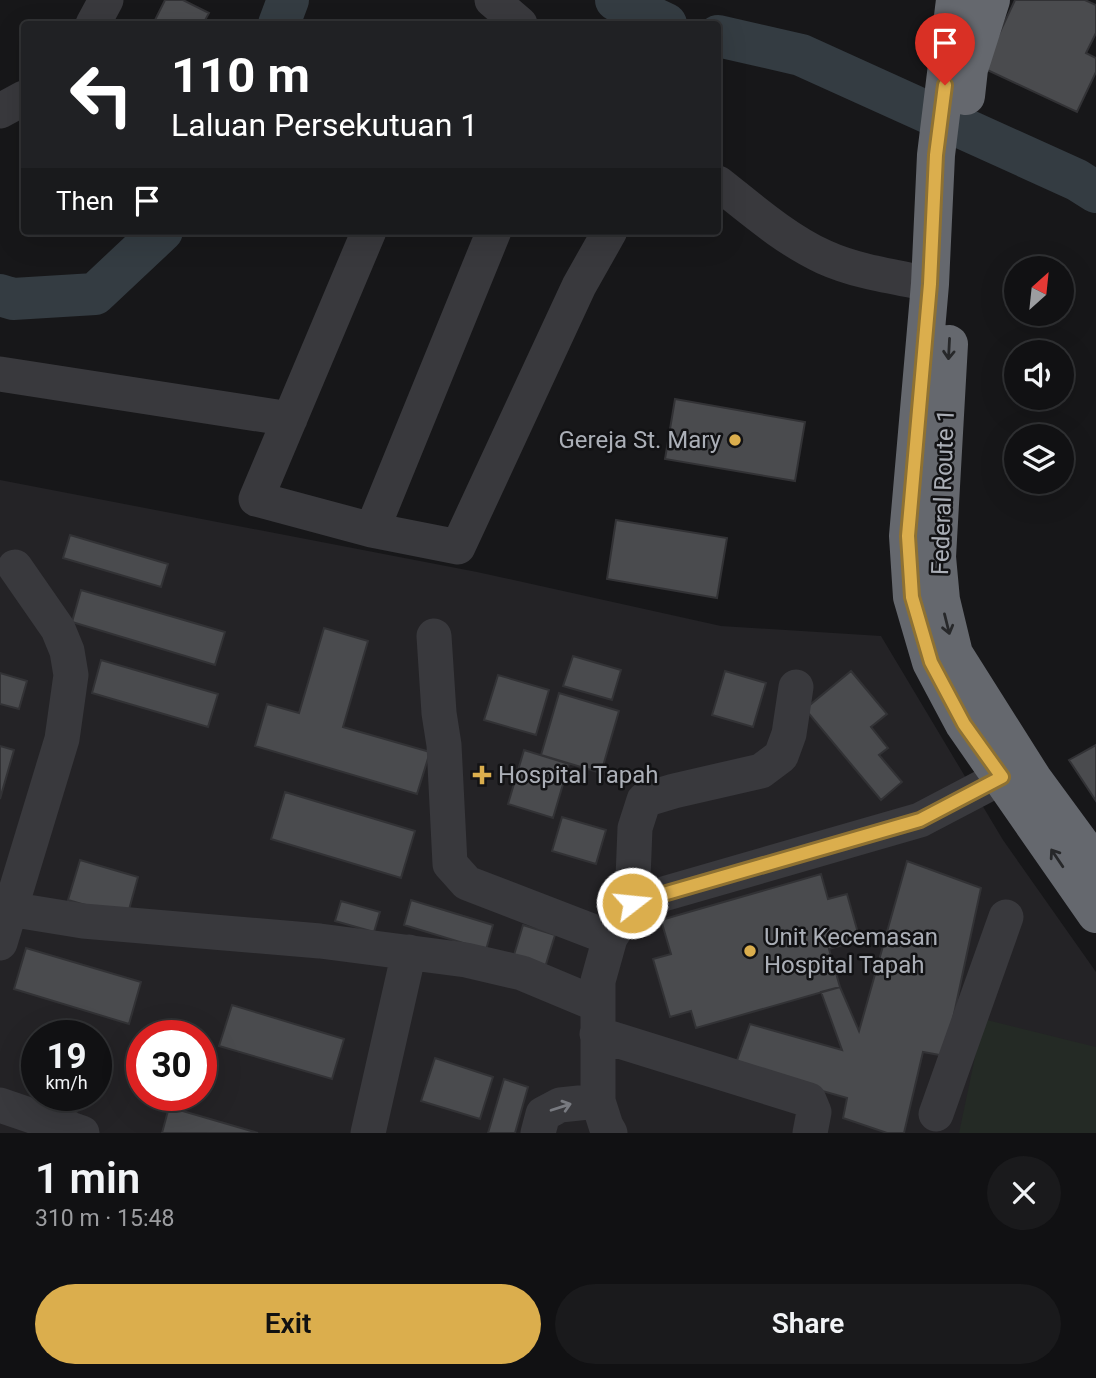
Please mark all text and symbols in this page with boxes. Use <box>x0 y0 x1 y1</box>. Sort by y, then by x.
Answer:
pin <box>915 13 975 85</box>
icon: arrive <box>926 24 964 62</box>
text: 110 m <box>171 47 310 104</box>
icon: left <box>56 49 147 140</box>
text: Laluan Persekutuan 1 <box>171 106 478 144</box>
icon: arrive <box>128 182 166 220</box>
text: Then <box>56 186 114 216</box>
north arrow <box>1004 256 1074 326</box>
map controls <box>1004 256 1074 494</box>
one-way arrow <box>943 337 956 360</box>
button: sound <box>1004 340 1074 410</box>
street label: Federal Route 1 <box>926 408 960 576</box>
button: layers <box>1004 424 1074 494</box>
place label: Gereja St. Mary <box>558 426 722 454</box>
marker: Gereja St. Mary <box>727 432 743 448</box>
one-way arrow <box>941 612 954 635</box>
place label: Hospital Tapah <box>498 761 659 789</box>
marker: Hospital Tapah <box>472 765 492 785</box>
one-way arrow <box>1050 849 1065 868</box>
position arrow <box>595 866 669 940</box>
place label: Unit Kecemasan Hospital Tapah <box>764 923 938 979</box>
marker: Unit Kecemasan Hospital Tapah <box>742 943 758 959</box>
speed limit sign: 30 <box>126 1020 217 1111</box>
text: 19 <box>46 1036 87 1077</box>
text: km/h <box>45 1072 88 1093</box>
one-way arrow <box>549 1100 571 1113</box>
text: 1 min <box>35 1154 140 1203</box>
button: close <box>987 1156 1061 1230</box>
text: 310 m · 15:48 <box>35 1205 174 1232</box>
button: Exit <box>35 1284 541 1364</box>
button: Share <box>555 1284 1061 1364</box>

